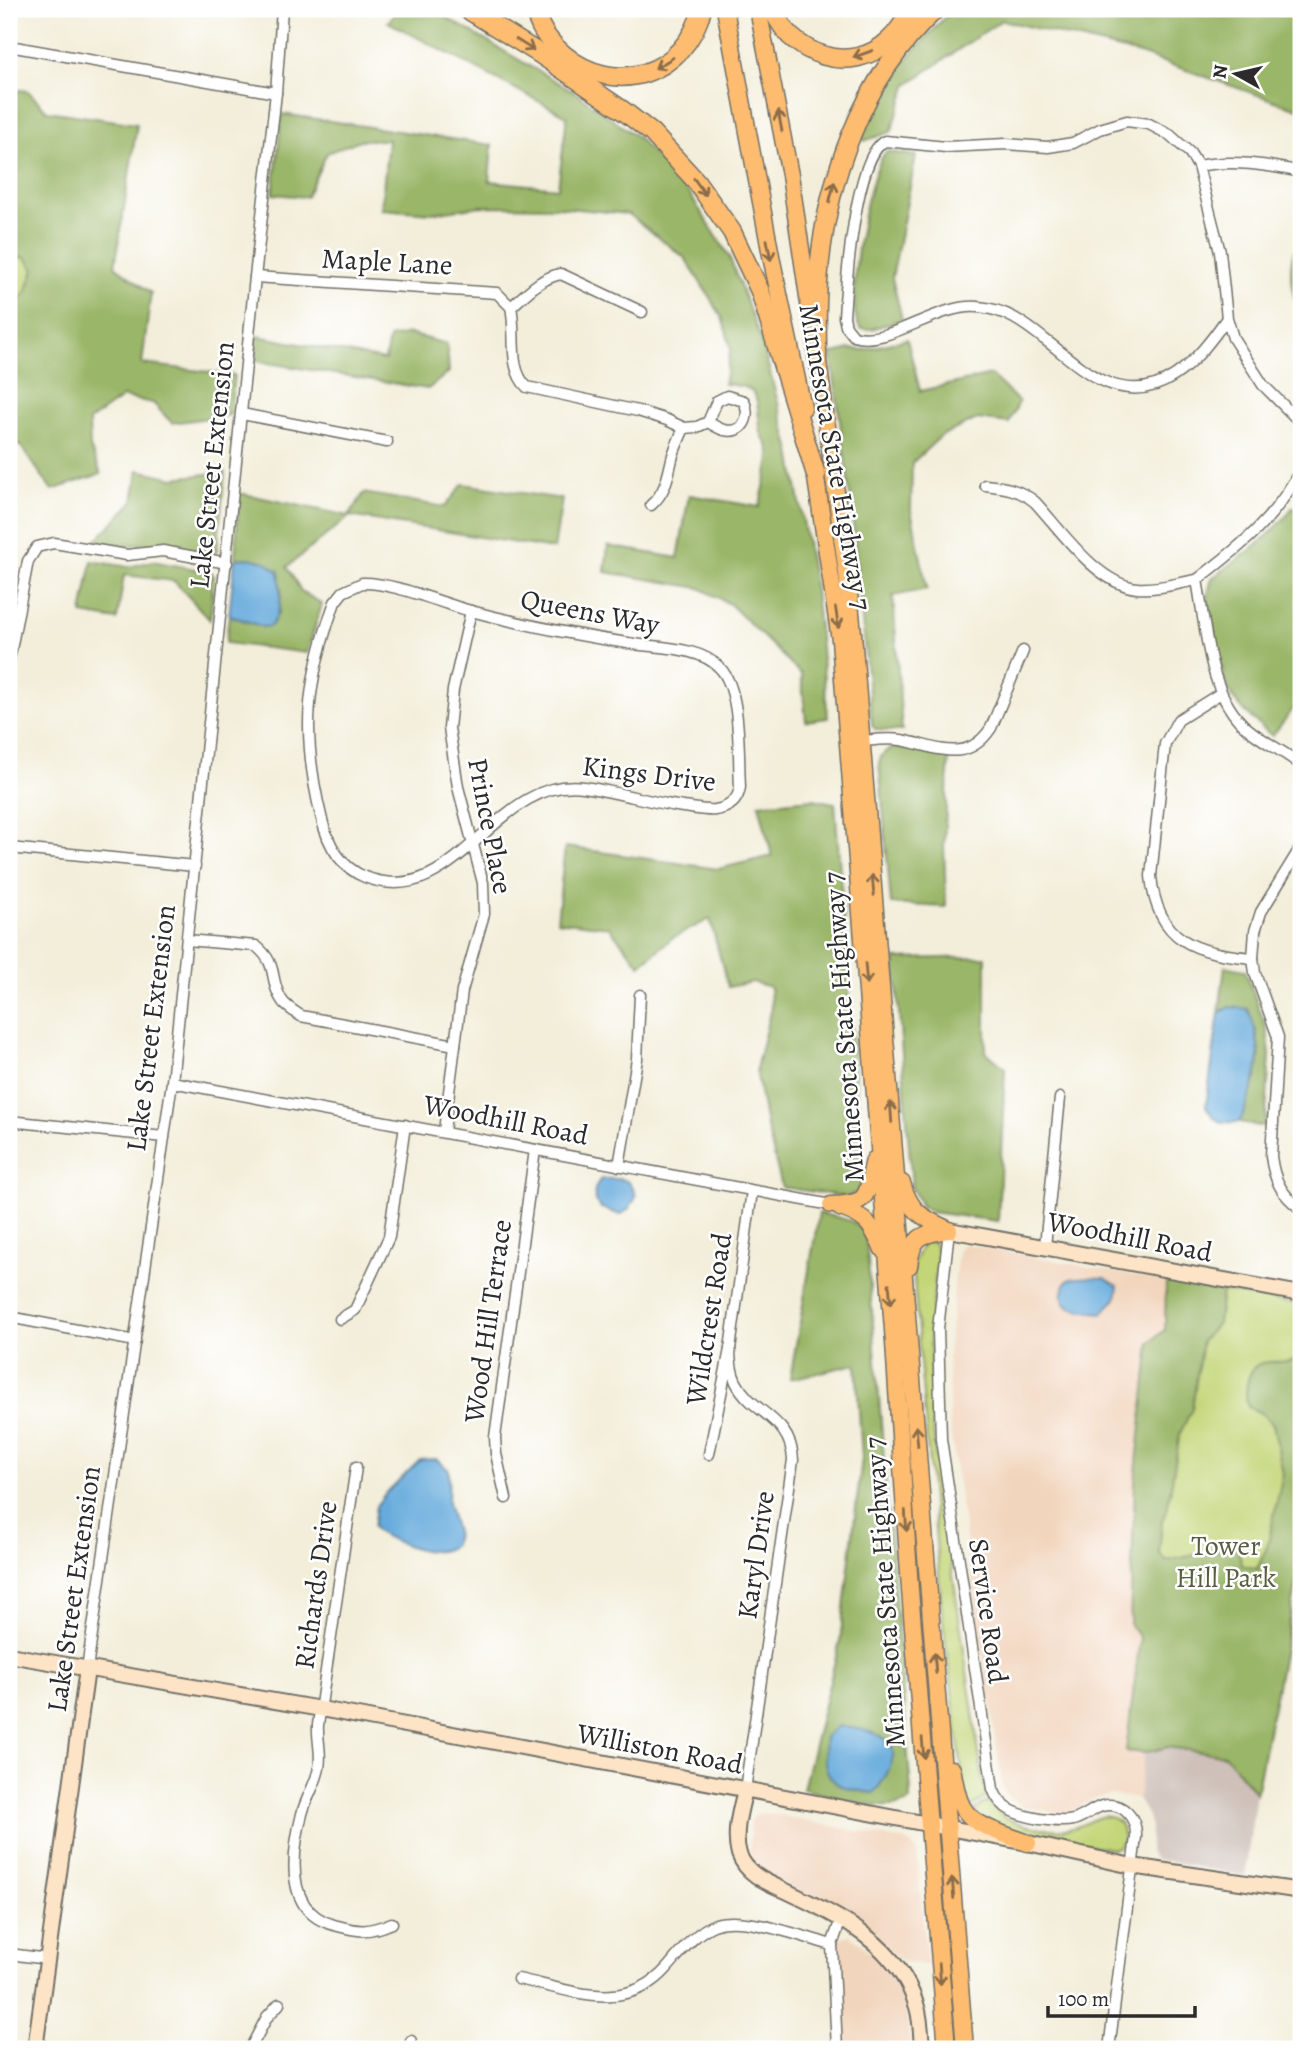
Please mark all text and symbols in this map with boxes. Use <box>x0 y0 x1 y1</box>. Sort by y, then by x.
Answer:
one-way arrow <box>515 38 535 52</box>
north arrow <box>1202 38 1272 108</box>
one-way arrow <box>853 49 875 62</box>
one-way arrow <box>655 56 675 70</box>
text: N <box>1206 63 1234 80</box>
one-way arrow <box>772 110 786 133</box>
one-way arrow <box>693 177 708 196</box>
one-way arrow <box>826 181 839 204</box>
one-way arrow <box>763 238 777 261</box>
street label: Maple Lane <box>320 240 454 284</box>
street label: Minnesota State Highway 7 <box>789 301 881 614</box>
street label: Lake Street Extension <box>180 339 244 591</box>
street label: Queens Way <box>517 580 663 644</box>
one-way arrow <box>831 606 844 629</box>
street label: Kings Drive <box>580 747 718 801</box>
street label: Prince Place <box>458 755 522 897</box>
street label: Minnesota State Highway 7 <box>814 870 874 1183</box>
one-way arrow <box>866 874 879 897</box>
street label: Lake Street Extension <box>117 902 185 1154</box>
one-way arrow <box>860 962 873 984</box>
street label: Woodhill Road <box>419 1085 593 1155</box>
one-way arrow <box>884 1101 897 1124</box>
street label: Woodhill Road <box>1043 1202 1217 1272</box>
street label: Wood Hill Terrace <box>455 1217 521 1426</box>
street label: Wildcrest Road <box>676 1229 742 1409</box>
one-way arrow <box>884 1282 897 1305</box>
one-way arrow <box>910 1425 923 1448</box>
street label: Minnesota State Highway 7 <box>855 1435 915 1748</box>
street label: Lake Street Extension <box>38 1463 110 1715</box>
street label: Karyl Drive <box>728 1488 784 1622</box>
street label: Richards Drive <box>285 1498 347 1672</box>
one-way arrow <box>900 1509 913 1531</box>
park label: Tower Hill Park <box>1176 1527 1276 1597</box>
street label: Service Road <box>959 1536 1017 1687</box>
one-way arrow <box>928 1652 941 1675</box>
street label: Williston Road <box>573 1714 747 1784</box>
one-way arrow <box>917 1736 930 1758</box>
one-way arrow <box>946 1877 959 1900</box>
one-way arrow <box>934 1963 947 1985</box>
scale bar <box>1048 1974 1194 2018</box>
text: 100 m <box>1058 1985 1109 2013</box>

